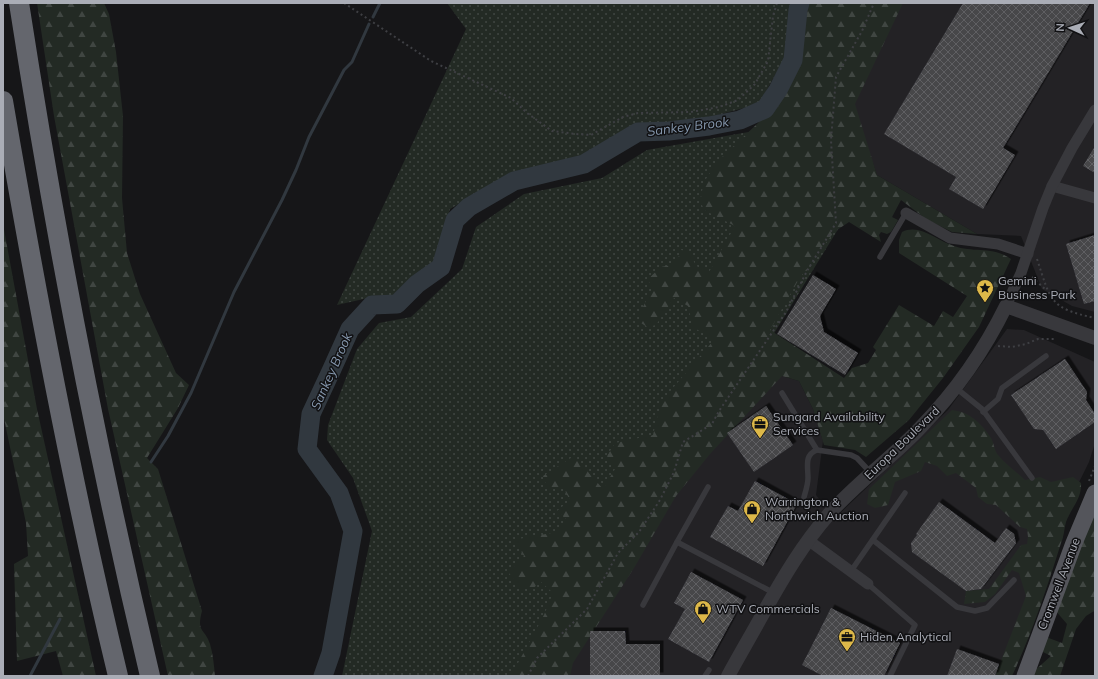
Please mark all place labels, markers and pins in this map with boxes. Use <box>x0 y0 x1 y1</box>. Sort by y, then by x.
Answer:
place label: Gemini Business Park <box>998 273 1077 302</box>
place icon: Gemini Business Park <box>975 278 995 303</box>
place label: Sungard Availability Services <box>773 409 885 438</box>
office icon: Sungard Availability Services <box>750 414 770 439</box>
place label: Warrington & Northwich Auction <box>765 494 869 523</box>
shop icon: Warrington & Northwich Auction <box>742 499 762 524</box>
shop icon: WTV Commercials <box>693 599 713 624</box>
place label: WTV Commercials <box>716 601 820 616</box>
office icon: Hiden Analytical <box>837 627 857 652</box>
place label: Hiden Analytical <box>860 629 951 644</box>

